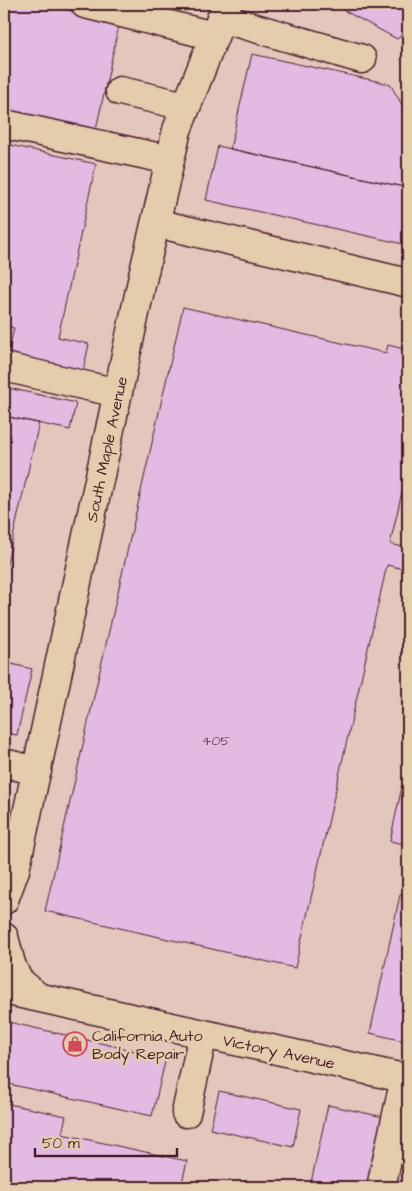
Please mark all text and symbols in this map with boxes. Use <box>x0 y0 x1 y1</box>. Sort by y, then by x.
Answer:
street label: South Maple Avenue <box>81 374 133 524</box>
house number: 405 <box>202 731 230 751</box>
place label: California Auto Body Repair <box>92 1025 203 1066</box>
street label: Victory Avenue <box>221 1029 337 1076</box>
shop icon: California Auto Body Repair <box>62 1031 88 1057</box>
scale bar <box>35 1126 178 1158</box>
text: 50 m <box>42 1133 80 1154</box>

